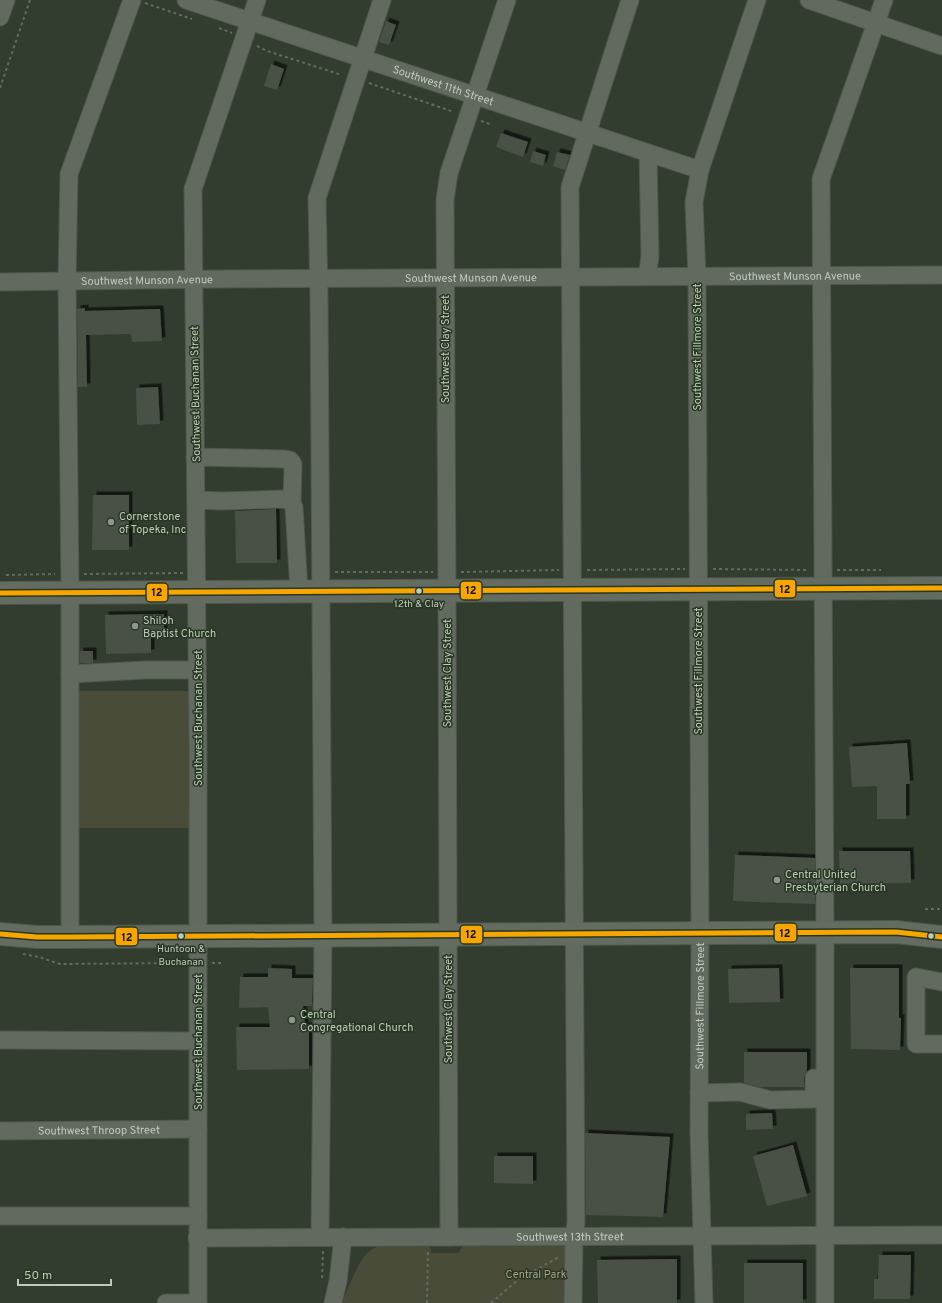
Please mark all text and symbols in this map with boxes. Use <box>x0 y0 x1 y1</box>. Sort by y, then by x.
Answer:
street label: Southwest 11th Street <box>391 63 495 109</box>
street label: Southwest Munson Avenue <box>729 269 861 284</box>
street label: Southwest Munson Avenue <box>405 271 537 286</box>
street label: Southwest Munson Avenue <box>81 273 213 289</box>
street label: Southwest Fillmore Street <box>691 283 705 411</box>
street label: Southwest Clay Street <box>439 295 453 403</box>
street label: Southwest Buchanan Street <box>188 326 204 462</box>
place label: Cornerstone of Topeka, Inc <box>119 510 186 537</box>
marker: Cornerstone of Topeka, Inc <box>106 517 116 527</box>
line badge: 12 <box>774 579 796 598</box>
line badge: 12 <box>460 581 482 600</box>
line badge: 12 <box>146 583 168 602</box>
text: 12 <box>779 583 791 597</box>
text: 12 <box>465 584 477 598</box>
text: 12 <box>151 586 163 600</box>
marker: 12th & Clay <box>414 586 424 596</box>
place label: 12th & Clay <box>394 598 444 611</box>
street label: Southwest Fillmore Street <box>692 607 706 735</box>
place label: Shiloh Baptist Church <box>143 614 216 641</box>
street label: Southwest Clay Street <box>441 619 455 727</box>
marker: Shiloh Baptist Church <box>130 621 140 631</box>
street label: Southwest Buchanan Street <box>192 650 206 786</box>
place label: Central United Presbyterian Church <box>785 868 886 895</box>
marker: Central United Presbyterian Church <box>772 875 782 885</box>
line badge: 12 <box>774 923 797 942</box>
line badge: 12 <box>460 925 483 944</box>
line badge: 12 <box>115 927 138 946</box>
text: 12 <box>779 927 791 941</box>
text: 12 <box>465 928 477 942</box>
text: 12 <box>121 931 133 945</box>
marker: Huntoon & Buchanan <box>176 931 186 941</box>
unlabelled marker <box>926 931 936 941</box>
street label: Southwest Fillmore Street <box>693 942 708 1070</box>
place label: Huntoon & Buchanan <box>157 943 205 969</box>
street label: Southwest Clay Street <box>442 955 456 1063</box>
street label: Southwest Buchanan Street <box>192 974 206 1110</box>
place label: Central Congregational Church <box>300 1008 414 1035</box>
marker: Central Congregational Church <box>287 1015 297 1025</box>
street label: Southwest Throop Street <box>38 1123 160 1139</box>
street label: Southwest 13th Street <box>516 1230 624 1245</box>
scale bar <box>18 1261 111 1287</box>
text: 50 m <box>24 1268 52 1284</box>
park label: Central Park <box>506 1268 567 1282</box>

